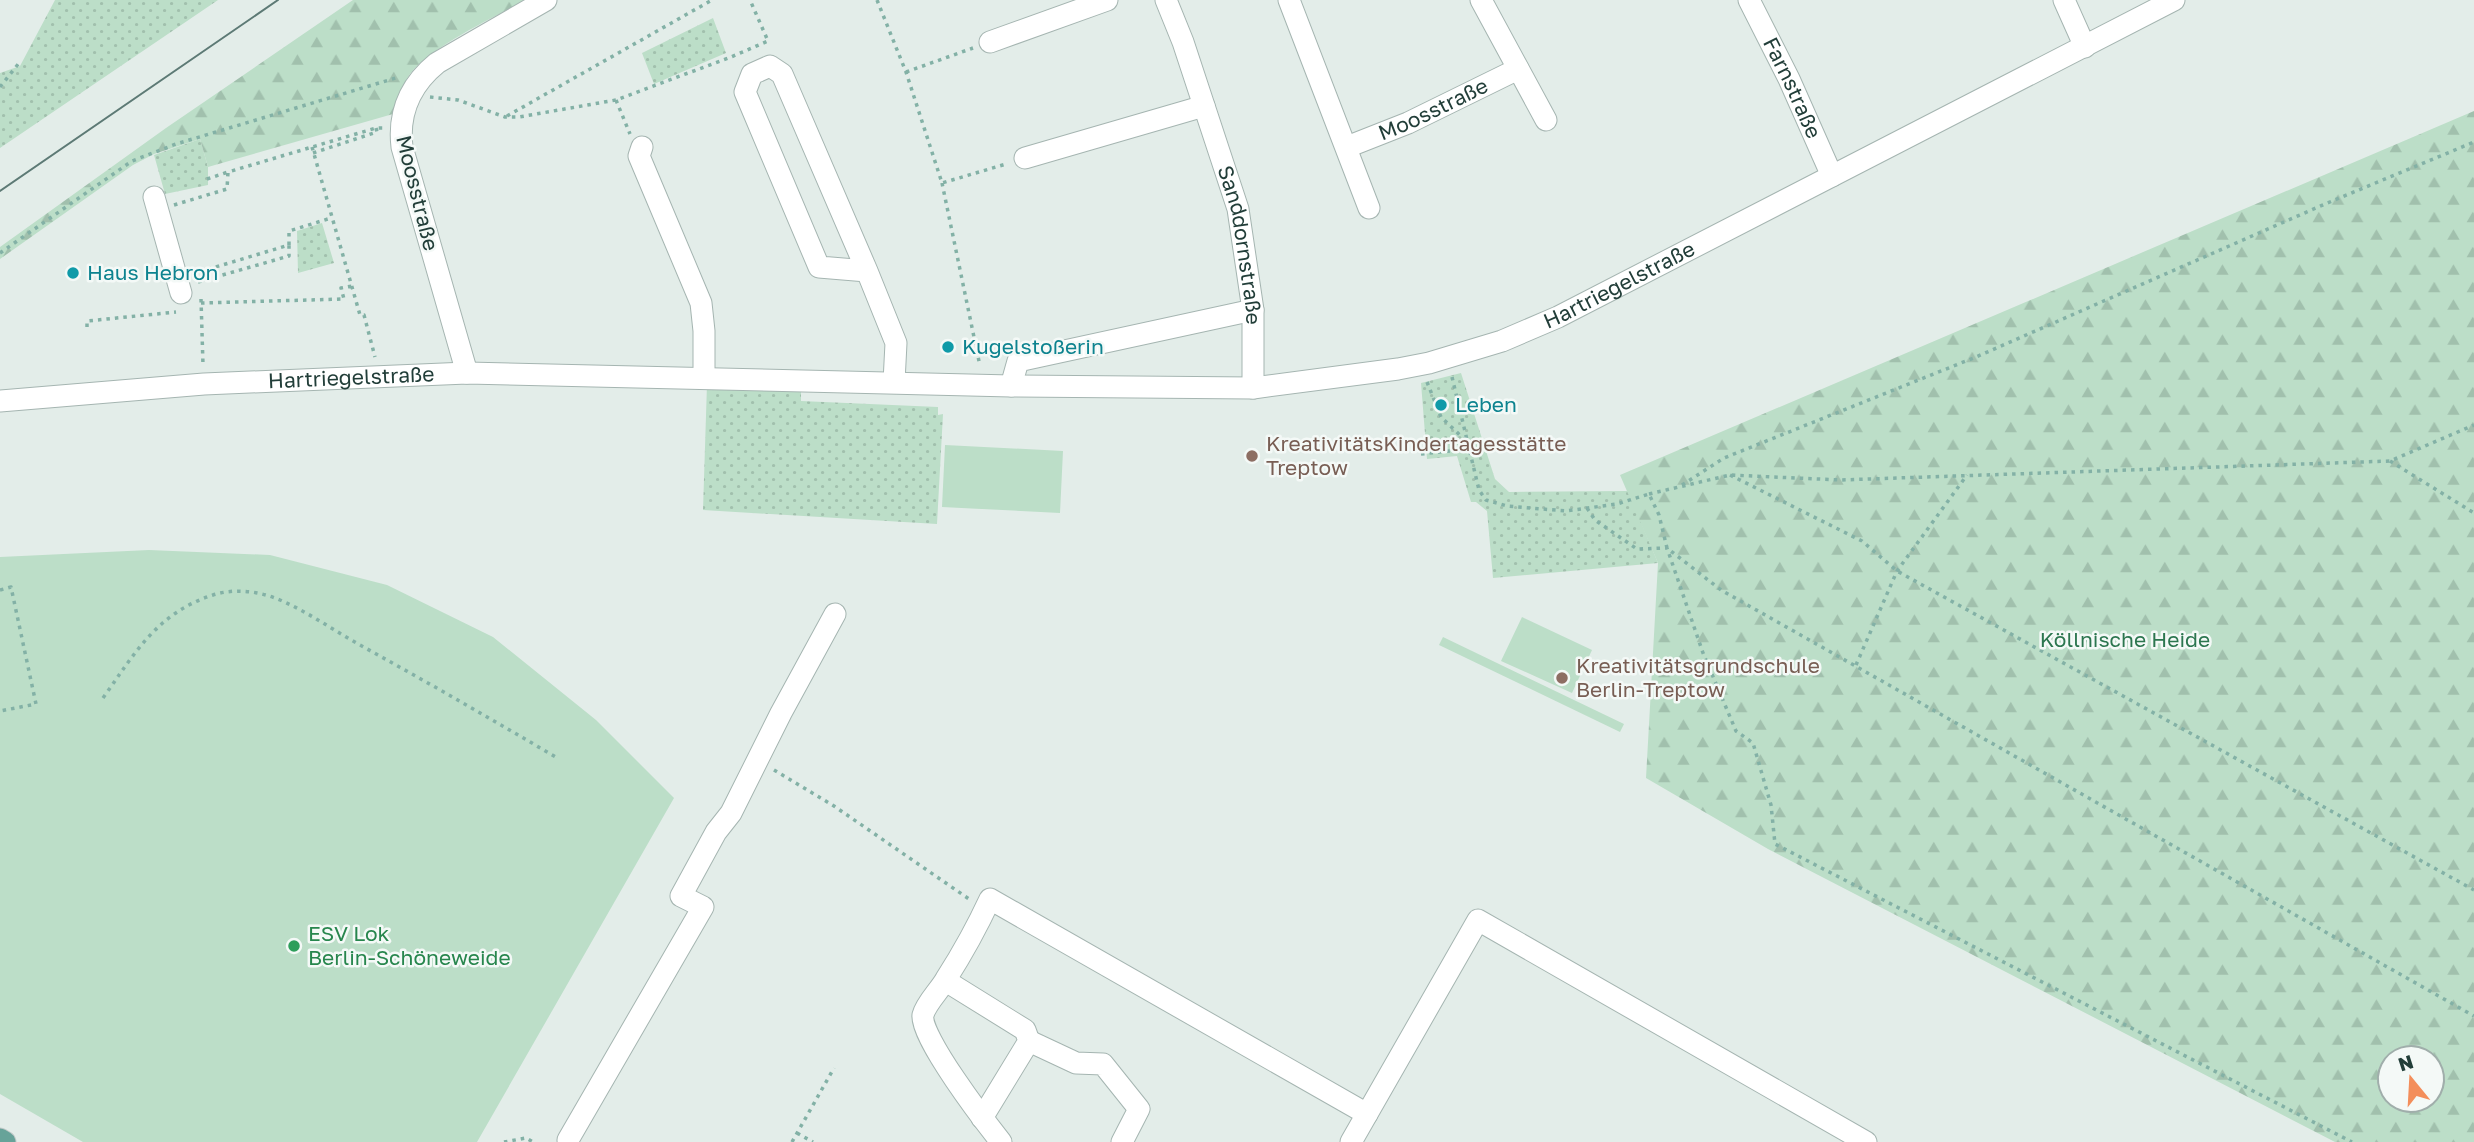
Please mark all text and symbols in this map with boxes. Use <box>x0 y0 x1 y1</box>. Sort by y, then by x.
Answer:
street label: Farnstraße <box>1758 33 1828 142</box>
street label: Moosstraße <box>1374 72 1492 145</box>
street label: Moosstraße <box>391 132 445 253</box>
street label: Sanddornstraße <box>1213 162 1267 325</box>
street label: Hartriegelstraße <box>1539 235 1699 334</box>
place label: Haus Hebron <box>87 259 218 285</box>
marker: Haus Hebron <box>65 265 81 281</box>
place label: Kugelstoßerin <box>962 333 1104 359</box>
marker: Kugelstoßerin <box>940 339 956 355</box>
street label: Hartriegelstraße <box>267 360 435 393</box>
place label: Leben <box>1455 391 1517 417</box>
marker: Leben <box>1433 397 1449 413</box>
place label: KreativitätsKindertagesstätte Treptow <box>1266 430 1567 480</box>
marker: KreativitätsKindertagesstätte Treptow <box>1244 448 1260 464</box>
park label: Köllnische Heide <box>2040 626 2210 652</box>
place label: Kreativitätsgrundschule Berlin-Treptow <box>1576 652 1820 702</box>
marker: Kreativitätsgrundschule Berlin-Treptow <box>1554 670 1570 686</box>
place label: ESV Lok Berlin-Schöneweide <box>308 920 511 970</box>
marker: ESV Lok Berlin-Schöneweide <box>286 938 302 954</box>
north arrow <box>2376 1044 2446 1114</box>
text: N <box>2395 1049 2416 1076</box>

